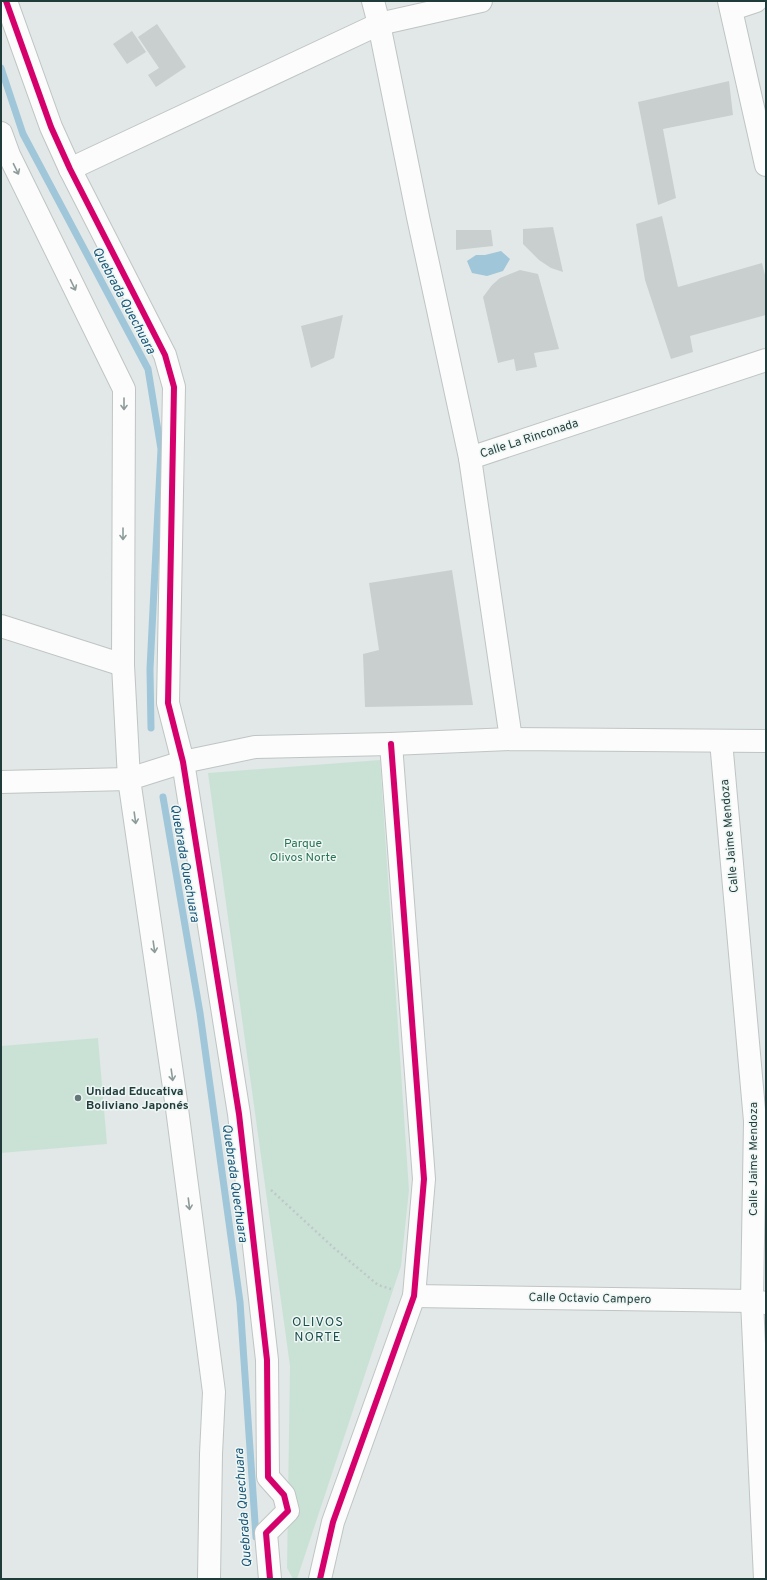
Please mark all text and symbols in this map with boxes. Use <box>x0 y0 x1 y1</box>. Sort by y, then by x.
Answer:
one-way arrow <box>12 162 20 174</box>
water label: Quebrada Quechuara <box>88 244 158 358</box>
one-way arrow <box>70 279 77 291</box>
one-way arrow <box>120 397 128 410</box>
street label: Calle La Rinconada <box>478 415 581 462</box>
one-way arrow <box>119 527 127 540</box>
street label: Calle Jaime Mendoza <box>717 778 743 893</box>
water label: Quebrada Quechuara <box>166 803 202 924</box>
one-way arrow <box>131 811 139 824</box>
park label: Parque Olivos Norte <box>270 836 336 866</box>
one-way arrow <box>150 940 158 953</box>
one-way arrow <box>168 1068 176 1081</box>
place label: Unidad Educativa Boliviano Japonés <box>86 1084 189 1114</box>
marker: Unidad Educativa Boliviano Japonés <box>73 1093 83 1103</box>
street label: Calle Jaime Mendoza <box>746 1102 762 1216</box>
water label: Quebrada Quechuara <box>218 1123 250 1244</box>
one-way arrow <box>186 1197 193 1210</box>
street label: Calle Octavio Campero <box>528 1290 652 1308</box>
district label: OLIVOS NORTE <box>292 1315 344 1346</box>
water label: Quebrada Quechuara <box>232 1447 256 1568</box>

